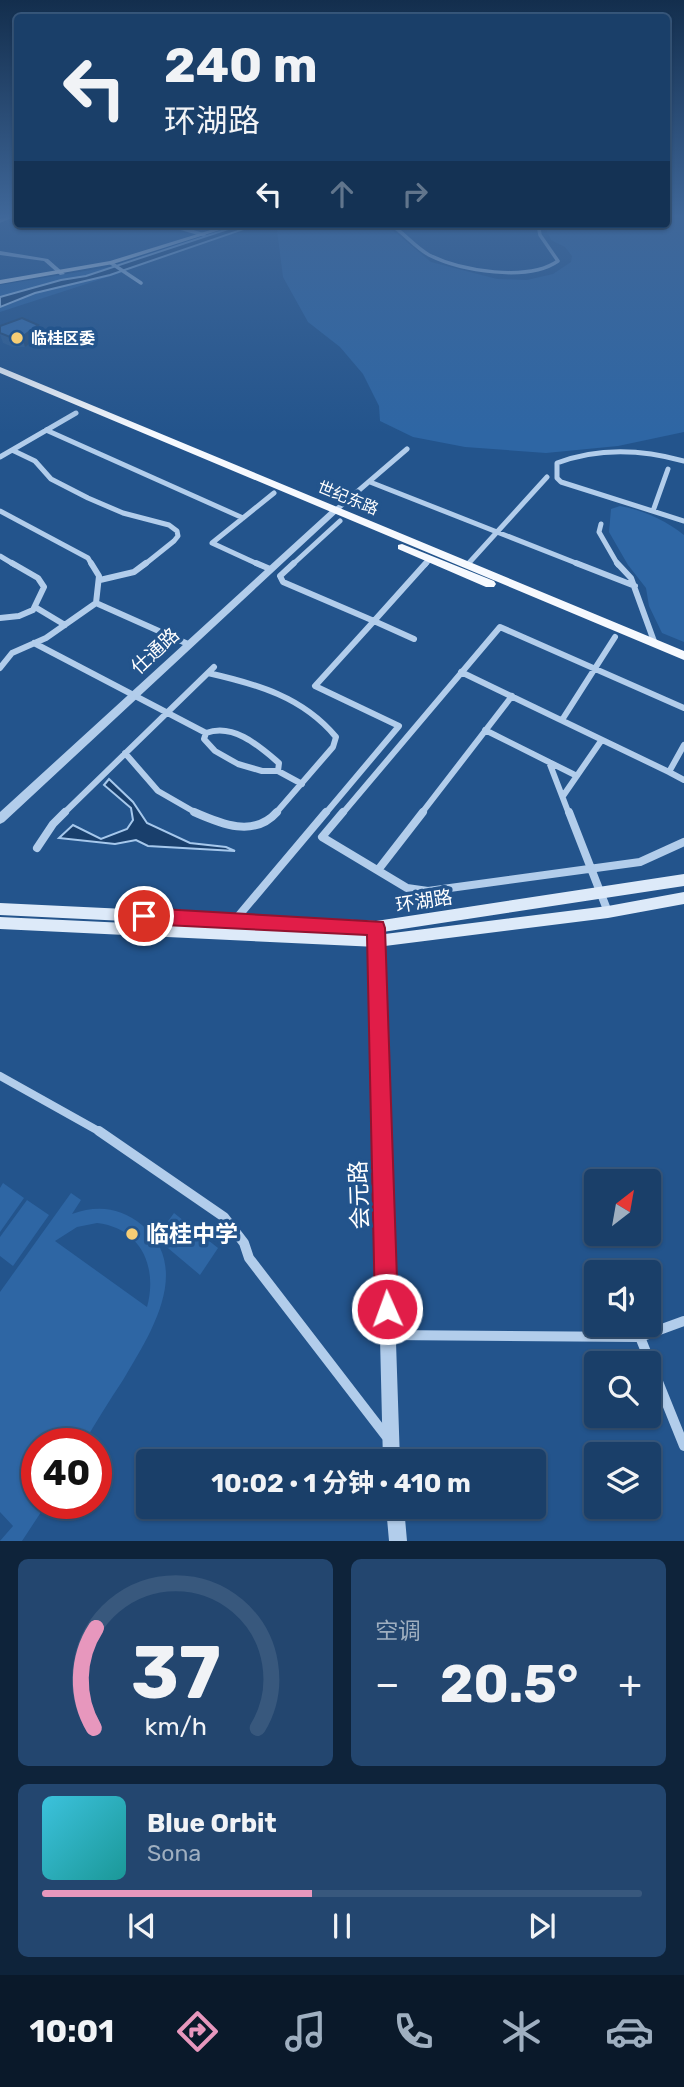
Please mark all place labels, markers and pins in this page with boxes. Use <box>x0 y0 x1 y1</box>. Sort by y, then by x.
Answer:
place label: 临桂区委 <box>31 329 95 348</box>
marker: 临桂区委 <box>9 330 25 346</box>
pin <box>114 886 174 946</box>
place label: 临桂中学 <box>146 1220 238 1248</box>
marker: 临桂中学 <box>124 1226 140 1242</box>

